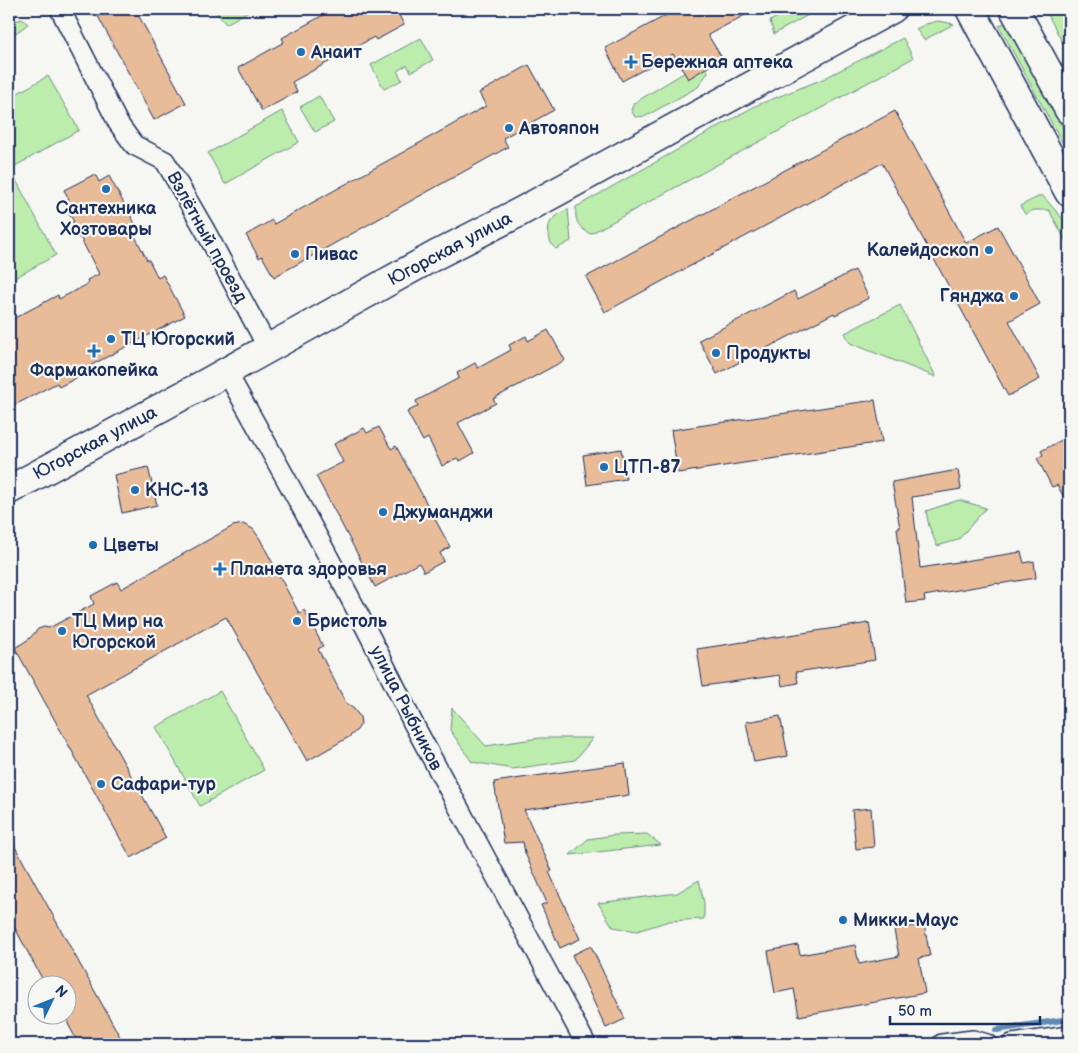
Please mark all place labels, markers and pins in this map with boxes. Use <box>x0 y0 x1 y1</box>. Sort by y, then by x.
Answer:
place label: Анаит <box>310 42 362 63</box>
marker: Анаит <box>295 46 307 58</box>
place label: Бережная аптека <box>641 52 793 73</box>
marker: Бережная аптека <box>625 56 637 68</box>
place label: Автояпон <box>518 118 599 139</box>
marker: Автояпон <box>503 122 515 134</box>
marker: Сантехника Хозтовары <box>100 183 112 195</box>
place label: Сантехника Хозтовары <box>56 198 157 240</box>
place label: Калейдоскоп <box>867 240 979 261</box>
place label: Пивас <box>305 244 358 265</box>
marker: Калейдоскоп <box>983 244 995 256</box>
marker: Пивас <box>289 248 301 260</box>
place label: Гянджа <box>940 286 1005 307</box>
marker: Гянджа <box>1008 290 1020 302</box>
place label: ТЦ Югорский <box>121 329 235 350</box>
marker: ТЦ Югорский <box>105 333 117 345</box>
place label: Продукты <box>726 343 811 364</box>
marker: Фармакопейка <box>88 345 100 357</box>
marker: Продукты <box>710 347 722 359</box>
place label: Фармакопейка <box>30 360 158 381</box>
place label: ЦТП-87 <box>614 457 681 478</box>
marker: ЦТП-87 <box>598 461 610 473</box>
place label: КНС-13 <box>145 480 208 501</box>
marker: КНС-13 <box>129 484 141 496</box>
place label: Джуманджи <box>393 502 493 523</box>
marker: Джуманджи <box>377 506 389 518</box>
place label: Цветы <box>103 535 159 556</box>
marker: Цветы <box>87 539 99 551</box>
place label: Планета здоровья <box>230 559 387 580</box>
marker: Планета здоровья <box>214 563 226 575</box>
place label: ТЦ Мир на Югорской <box>72 611 164 653</box>
place label: Бристоль <box>307 611 388 632</box>
marker: Бристоль <box>291 615 303 627</box>
marker: ТЦ Мир на Югорской <box>56 625 68 637</box>
place label: Сафари-тур <box>111 774 216 795</box>
marker: Сафари-тур <box>95 778 107 790</box>
place label: Микки-Маус <box>853 910 959 931</box>
marker: Микки-Маус <box>837 914 849 926</box>

